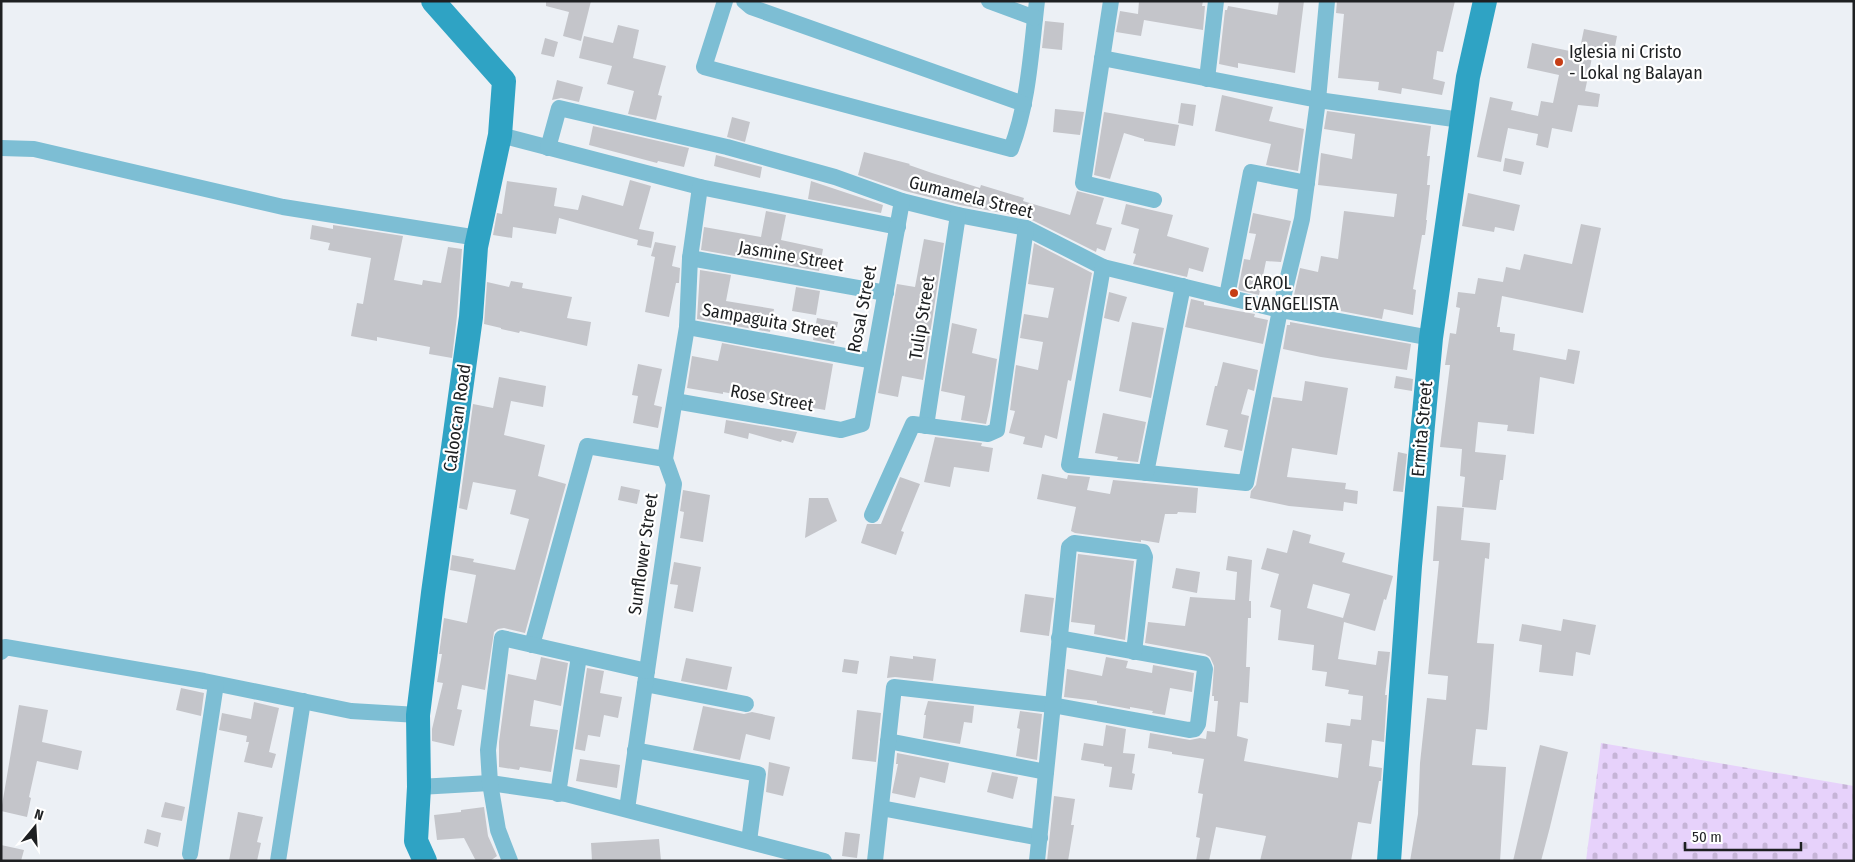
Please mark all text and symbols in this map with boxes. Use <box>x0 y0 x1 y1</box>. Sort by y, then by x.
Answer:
place label: Iglesia ni Cristo - Lokal ng Balayan <box>1569 41 1703 84</box>
marker: Iglesia ni Cristo - Lokal ng Balayan <box>1553 56 1565 68</box>
street label: Gumamela Street <box>907 171 1035 223</box>
street label: Jasmine Street <box>737 236 845 276</box>
street label: Rosal Street <box>843 263 881 355</box>
place label: CAROL EVANGELISTA <box>1244 272 1339 315</box>
street label: Tulip Street <box>905 274 939 361</box>
marker: CAROL EVANGELISTA <box>1228 287 1240 299</box>
street label: Sampaguita Street <box>701 298 837 344</box>
street label: Caloocan Road <box>439 363 475 473</box>
street label: Rose Street <box>729 380 815 416</box>
street label: Ermita Street <box>1407 380 1437 478</box>
street label: Sunflower Street <box>624 492 662 616</box>
north arrow <box>10 802 60 852</box>
text: N <box>32 806 45 824</box>
scale bar <box>1685 820 1801 852</box>
text: 50 m <box>1692 828 1722 846</box>

